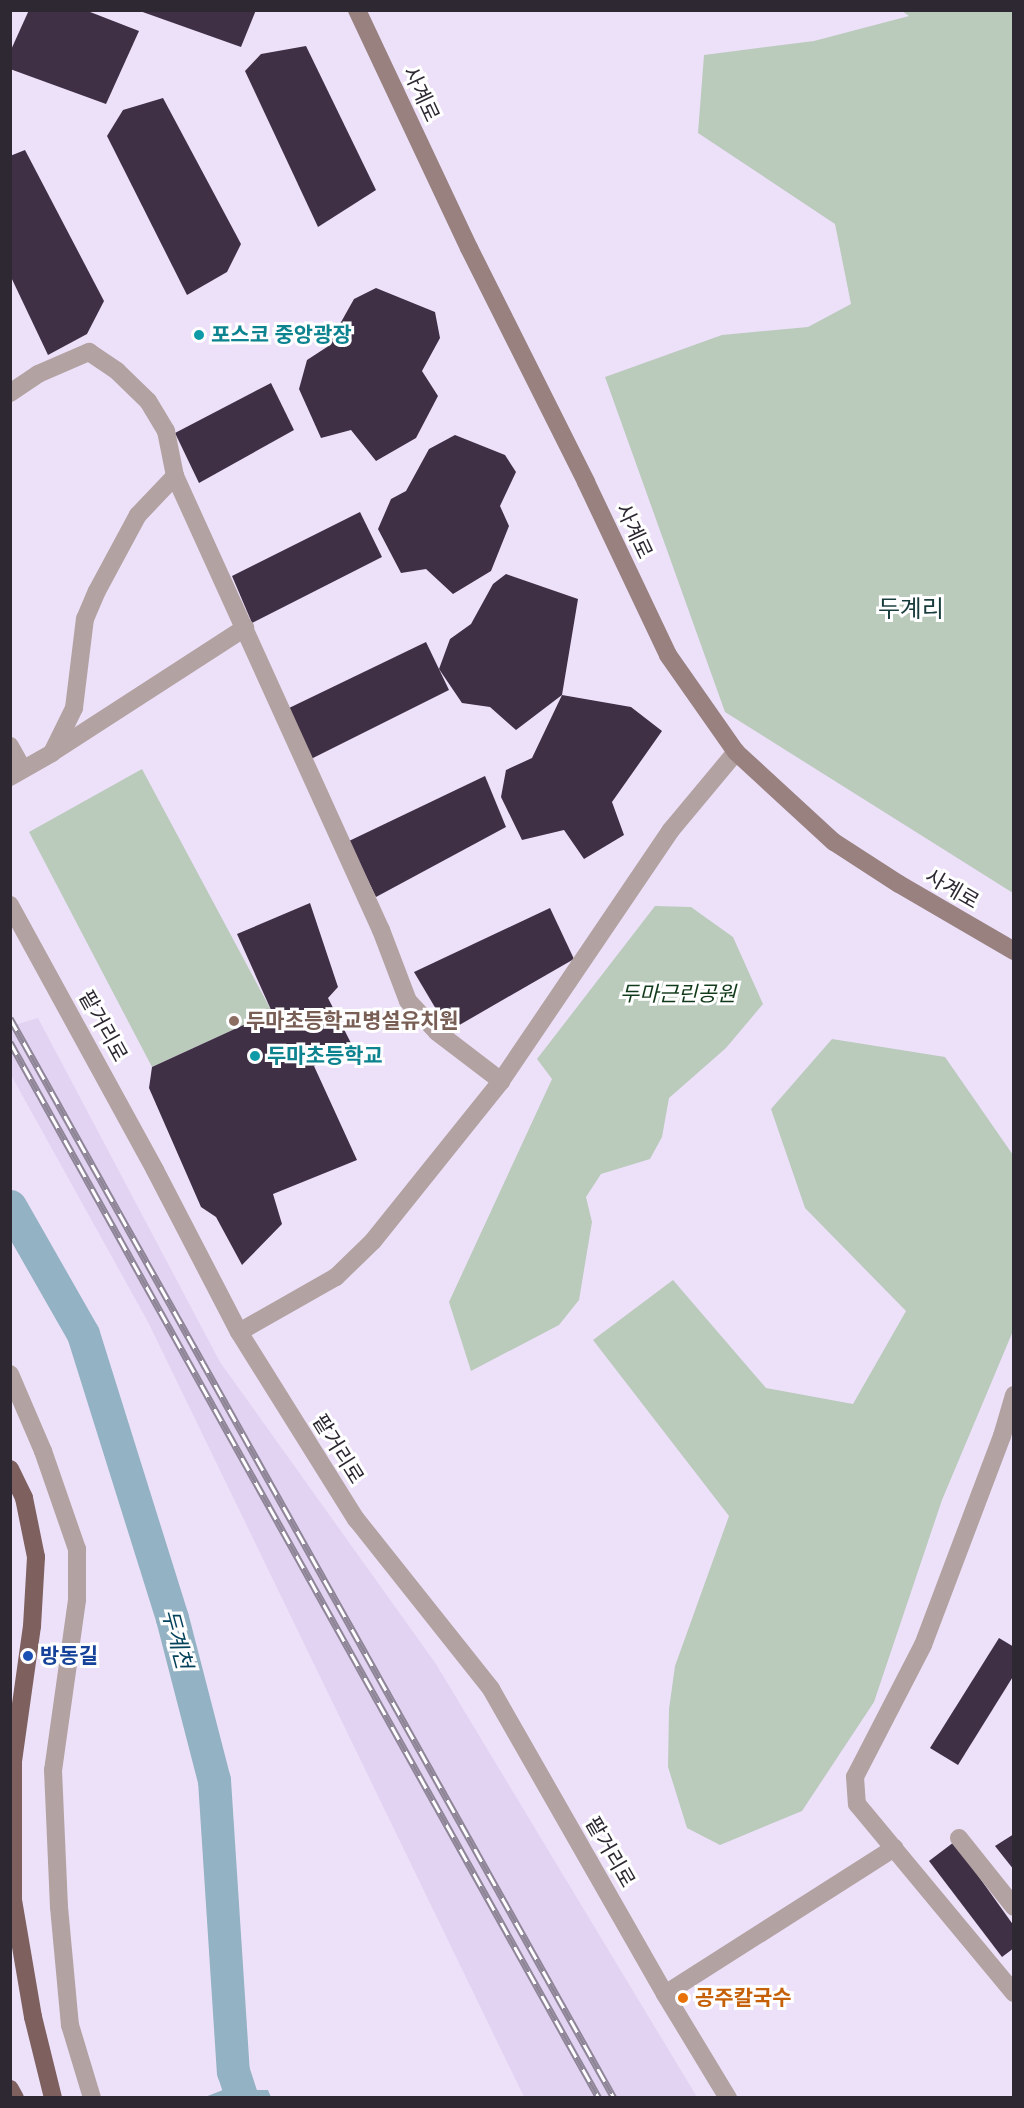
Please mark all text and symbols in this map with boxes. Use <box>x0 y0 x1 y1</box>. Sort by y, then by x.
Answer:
street label: 사계로 <box>397 62 445 126</box>
place label: 포스코 중앙광장 <box>211 322 352 348</box>
marker: 포스코 중앙광장 <box>192 328 206 342</box>
street label: 사계로 <box>610 499 658 563</box>
district label: 두계리 <box>878 595 944 623</box>
street label: 사계로 <box>921 864 983 914</box>
park label: 두마근린공원 <box>620 981 736 1007</box>
street label: 팥거리로 <box>73 986 133 1066</box>
place label: 두마초등학교병설유치원 <box>246 1008 459 1034</box>
marker: 두마초등학교병설유치원 <box>227 1014 241 1028</box>
place label: 두마초등학교 <box>267 1043 383 1069</box>
marker: 두마초등학교 <box>248 1049 262 1063</box>
street label: 팥거리로 <box>307 1410 369 1488</box>
water label: 두계천 <box>156 1606 198 1672</box>
place label: 방동길 <box>40 1643 98 1669</box>
marker: 방동길 <box>21 1649 35 1663</box>
street label: 팥거리로 <box>580 1812 640 1892</box>
place label: 공주칼국수 <box>695 1985 792 2011</box>
marker: 공주칼국수 <box>676 1991 690 2005</box>

